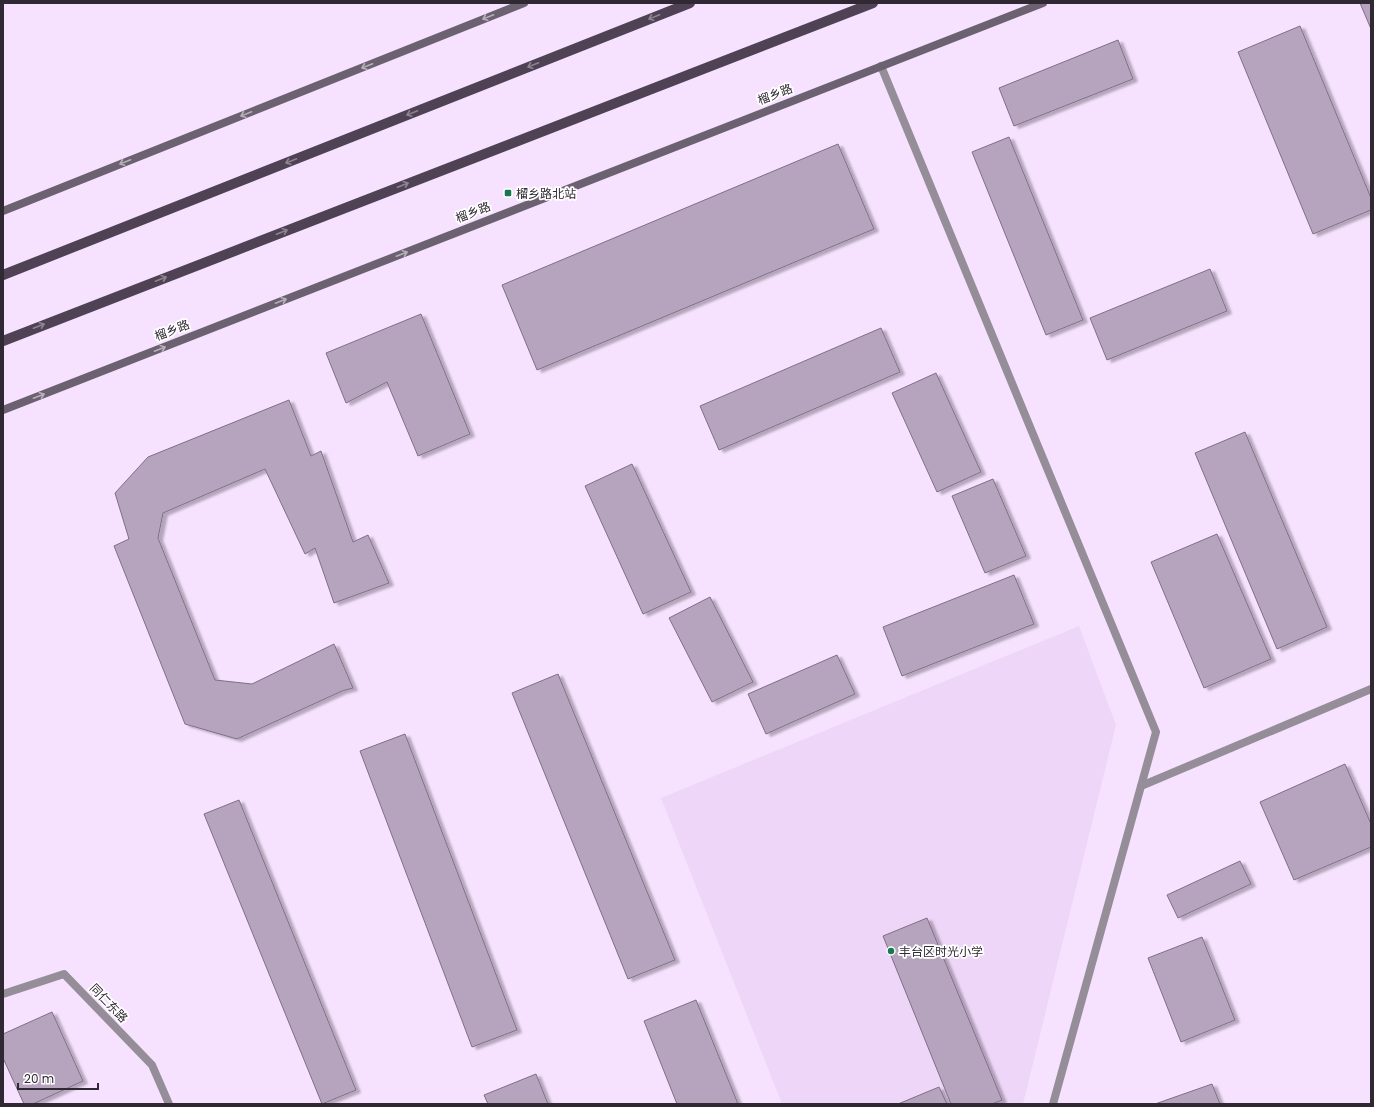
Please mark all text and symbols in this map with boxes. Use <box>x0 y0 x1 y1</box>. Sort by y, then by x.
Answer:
one-way arrow <box>482 14 494 22</box>
one-way arrow <box>648 14 660 22</box>
one-way arrow <box>361 62 373 70</box>
one-way arrow <box>528 62 540 70</box>
street label: 榴乡路 <box>755 80 795 108</box>
one-way arrow <box>407 110 419 118</box>
one-way arrow <box>241 111 253 118</box>
one-way arrow <box>286 158 298 165</box>
one-way arrow <box>120 159 132 167</box>
one-way arrow <box>397 181 409 189</box>
place label: 榴乡路北站 <box>516 185 576 202</box>
marker: 榴乡路北站 <box>503 188 513 198</box>
street label: 榴乡路 <box>453 198 493 226</box>
one-way arrow <box>275 228 287 236</box>
one-way arrow <box>396 249 408 257</box>
one-way arrow <box>154 275 166 283</box>
one-way arrow <box>275 297 287 305</box>
street label: 榴乡路 <box>152 316 192 344</box>
one-way arrow <box>33 322 45 330</box>
one-way arrow <box>154 344 166 352</box>
one-way arrow <box>33 392 45 400</box>
place label: 丰台区时光小学 <box>899 943 983 960</box>
marker: 丰台区时光小学 <box>886 946 896 956</box>
street label: 同仁东路 <box>86 980 132 1026</box>
scale bar <box>18 1065 98 1091</box>
text: 20 m <box>24 1070 54 1087</box>

